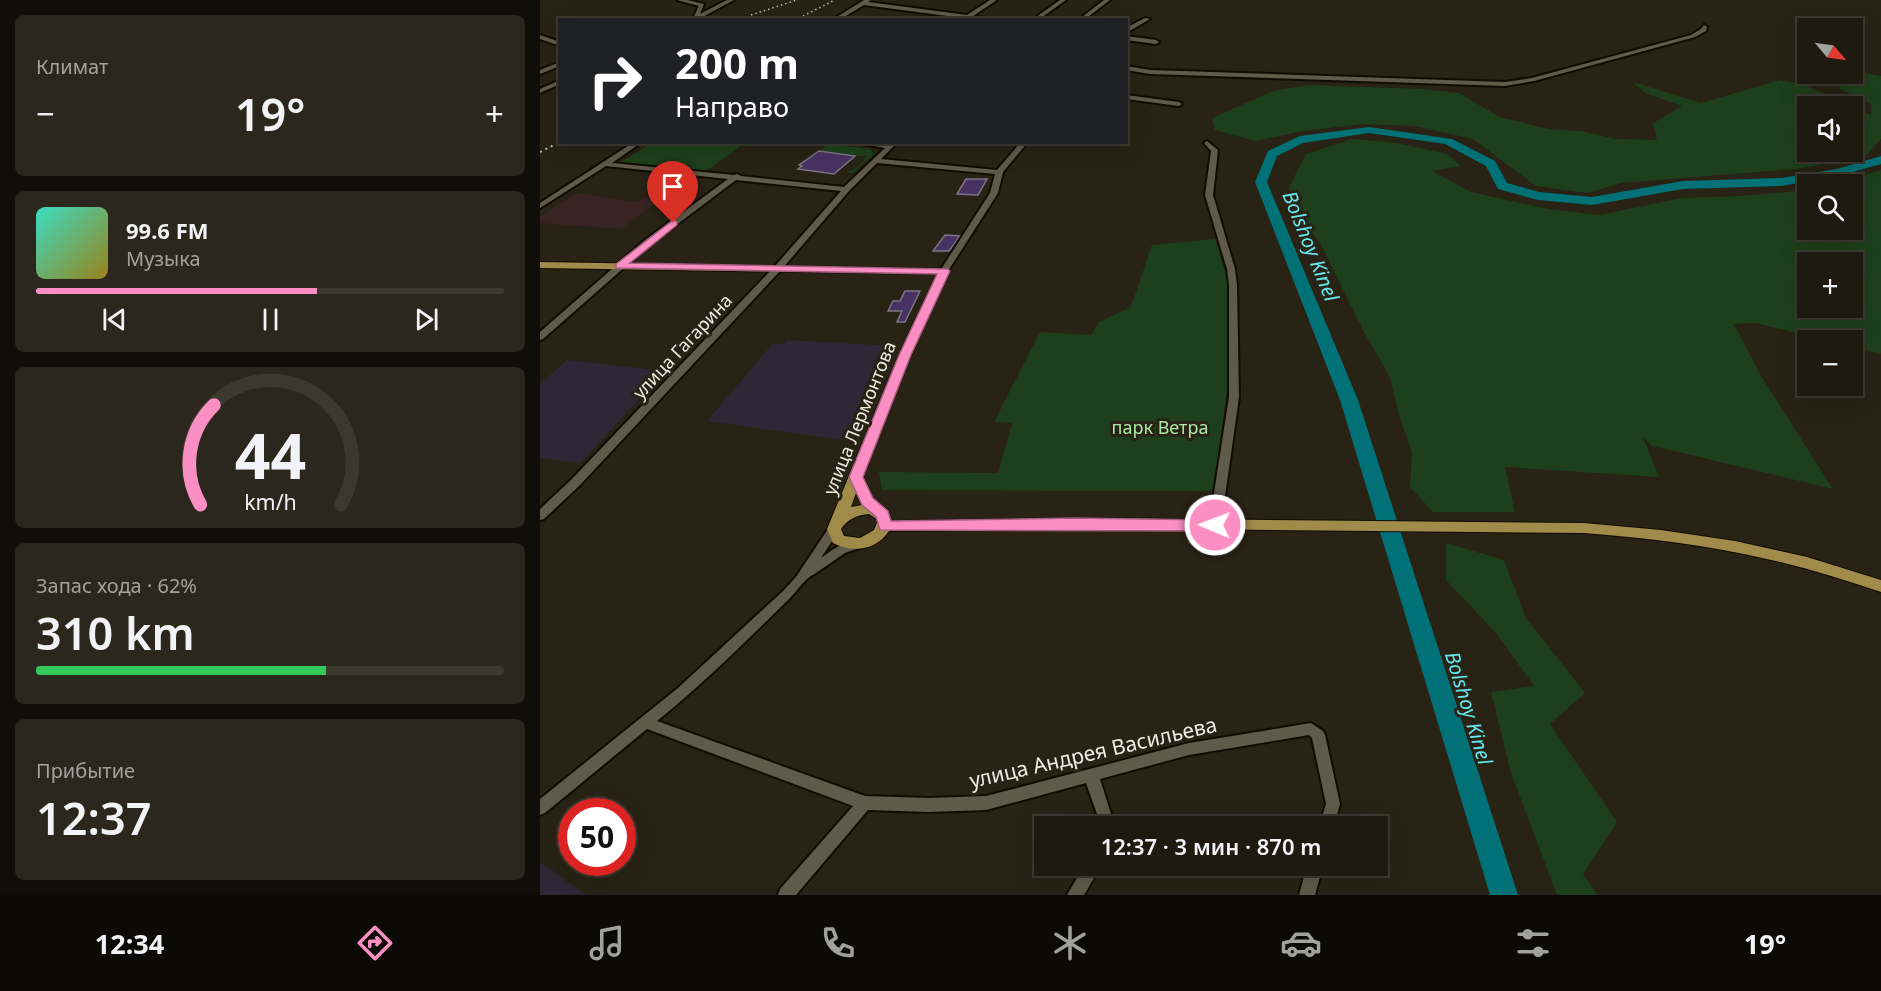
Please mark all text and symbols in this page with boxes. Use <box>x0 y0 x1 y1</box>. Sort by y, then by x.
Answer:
north arrow <box>1797 18 1863 84</box>
map controls <box>1797 18 1863 396</box>
text: 200 m <box>675 34 799 91</box>
icon: right <box>576 42 654 120</box>
text: Климат <box>36 53 108 80</box>
text: 19° <box>235 83 305 144</box>
text: Направо <box>675 88 789 125</box>
text: − <box>36 91 55 136</box>
text: + <box>485 91 504 136</box>
button: sound <box>1797 96 1863 162</box>
pin <box>647 161 698 223</box>
icon: arrive <box>656 170 689 203</box>
button: search <box>1797 174 1863 240</box>
water label: Bolshoy Kinel <box>1277 187 1346 306</box>
text: 99.6 FM <box>126 215 208 245</box>
text: Музыка <box>126 245 201 272</box>
button: + <box>1797 252 1863 318</box>
street label: улица Гагарина <box>627 288 737 404</box>
icon: previous <box>98 303 131 336</box>
icon: pause <box>254 303 287 336</box>
icon: next <box>410 303 443 336</box>
button: − <box>1797 330 1863 396</box>
street label: улица Лермонтова <box>817 338 901 498</box>
text: 44 <box>234 412 306 497</box>
park label: парк Ветра <box>1112 415 1208 439</box>
text: km/h <box>244 487 296 516</box>
position arrow <box>1183 493 1247 557</box>
text: Запас хода · 62% <box>36 572 197 599</box>
text: 310 km <box>36 602 195 663</box>
water label: Bolshoy Kinel <box>1439 648 1499 769</box>
street label: улица Андрея Васильева <box>966 710 1220 794</box>
text: Прибытие <box>36 757 135 784</box>
text: 12:37 <box>36 787 151 848</box>
speed limit sign: 50 <box>558 798 636 876</box>
text: 12:37 · 3 мин · 870 m <box>1101 831 1321 861</box>
icon: directions <box>354 922 396 964</box>
icon: music <box>586 922 628 964</box>
icon: phone <box>817 922 859 964</box>
icon: climate <box>1049 922 1091 964</box>
icon: car <box>1280 922 1322 964</box>
icon: filters <box>1512 922 1554 964</box>
text: 12:34 <box>95 925 164 962</box>
text: 19° <box>1744 925 1786 962</box>

